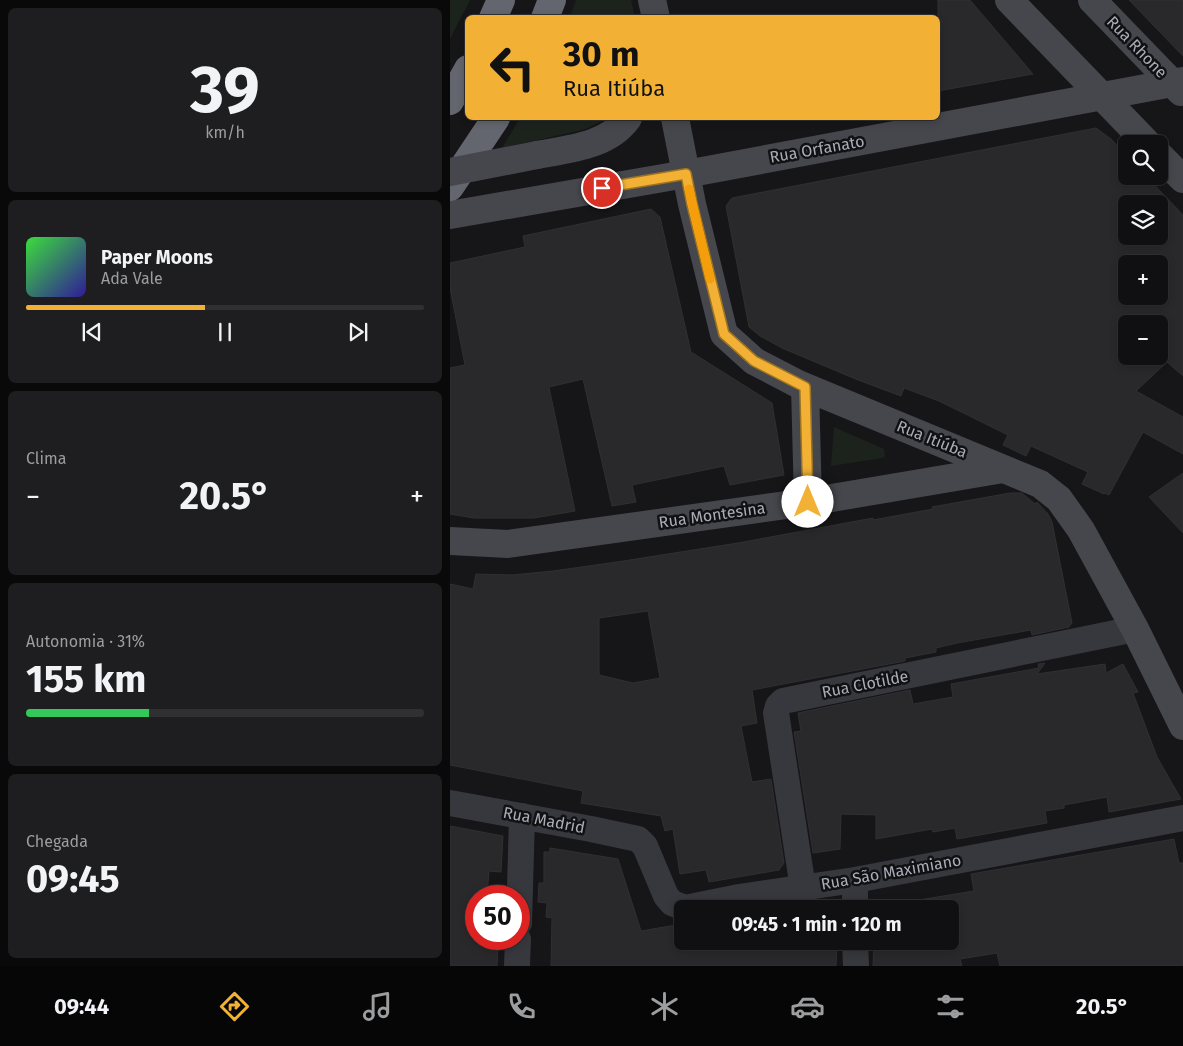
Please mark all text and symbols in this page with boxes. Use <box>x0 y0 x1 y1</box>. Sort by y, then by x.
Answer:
street label: Rua Rhone <box>1103 12 1171 82</box>
text: 30 m <box>563 33 640 75</box>
icon: left <box>480 35 545 100</box>
text: 39 <box>190 51 260 129</box>
text: Rua Itiúba <box>563 75 665 102</box>
text: km/h <box>205 123 245 142</box>
street label: Rua Orfanato <box>768 131 866 167</box>
map controls <box>1118 135 1168 365</box>
button: search <box>1118 135 1168 185</box>
pin <box>581 167 623 209</box>
icon: arrive <box>588 174 616 202</box>
button: layers <box>1118 195 1168 245</box>
text: Paper Moons <box>101 246 213 269</box>
button: + <box>1118 255 1168 305</box>
text: Ada Vale <box>101 269 163 288</box>
button: − <box>1118 315 1168 365</box>
icon: previous <box>78 318 106 346</box>
icon: pause <box>211 318 239 346</box>
icon: next <box>344 318 372 346</box>
street label: Rua Itiúba <box>894 416 970 462</box>
text: Clima <box>26 449 66 468</box>
text: 20.5° <box>179 473 271 519</box>
position arrow <box>781 475 833 527</box>
text: − <box>26 480 40 513</box>
text: + <box>410 480 424 513</box>
street label: Rua Montesina <box>657 498 767 532</box>
text: Autonomia · 31% <box>26 632 145 651</box>
text: 155 km <box>26 656 146 702</box>
street label: Rua Clotilde <box>820 666 910 702</box>
street label: Rua Madrid <box>501 803 587 837</box>
text: Chegada <box>26 832 88 851</box>
street label: Rua São Maximiano <box>819 850 963 894</box>
text: 09:45 <box>26 856 120 902</box>
speed limit sign: 50 <box>465 885 530 950</box>
text: 09:45 · 1 min · 120 m <box>732 913 901 936</box>
icon: directions <box>217 989 252 1024</box>
icon: music <box>360 989 395 1024</box>
icon: phone <box>504 989 539 1024</box>
icon: climate <box>647 989 682 1024</box>
icon: car <box>790 989 825 1024</box>
icon: filters <box>933 989 968 1024</box>
text: 09:44 <box>54 993 109 1020</box>
text: 20.5° <box>1076 993 1129 1020</box>

